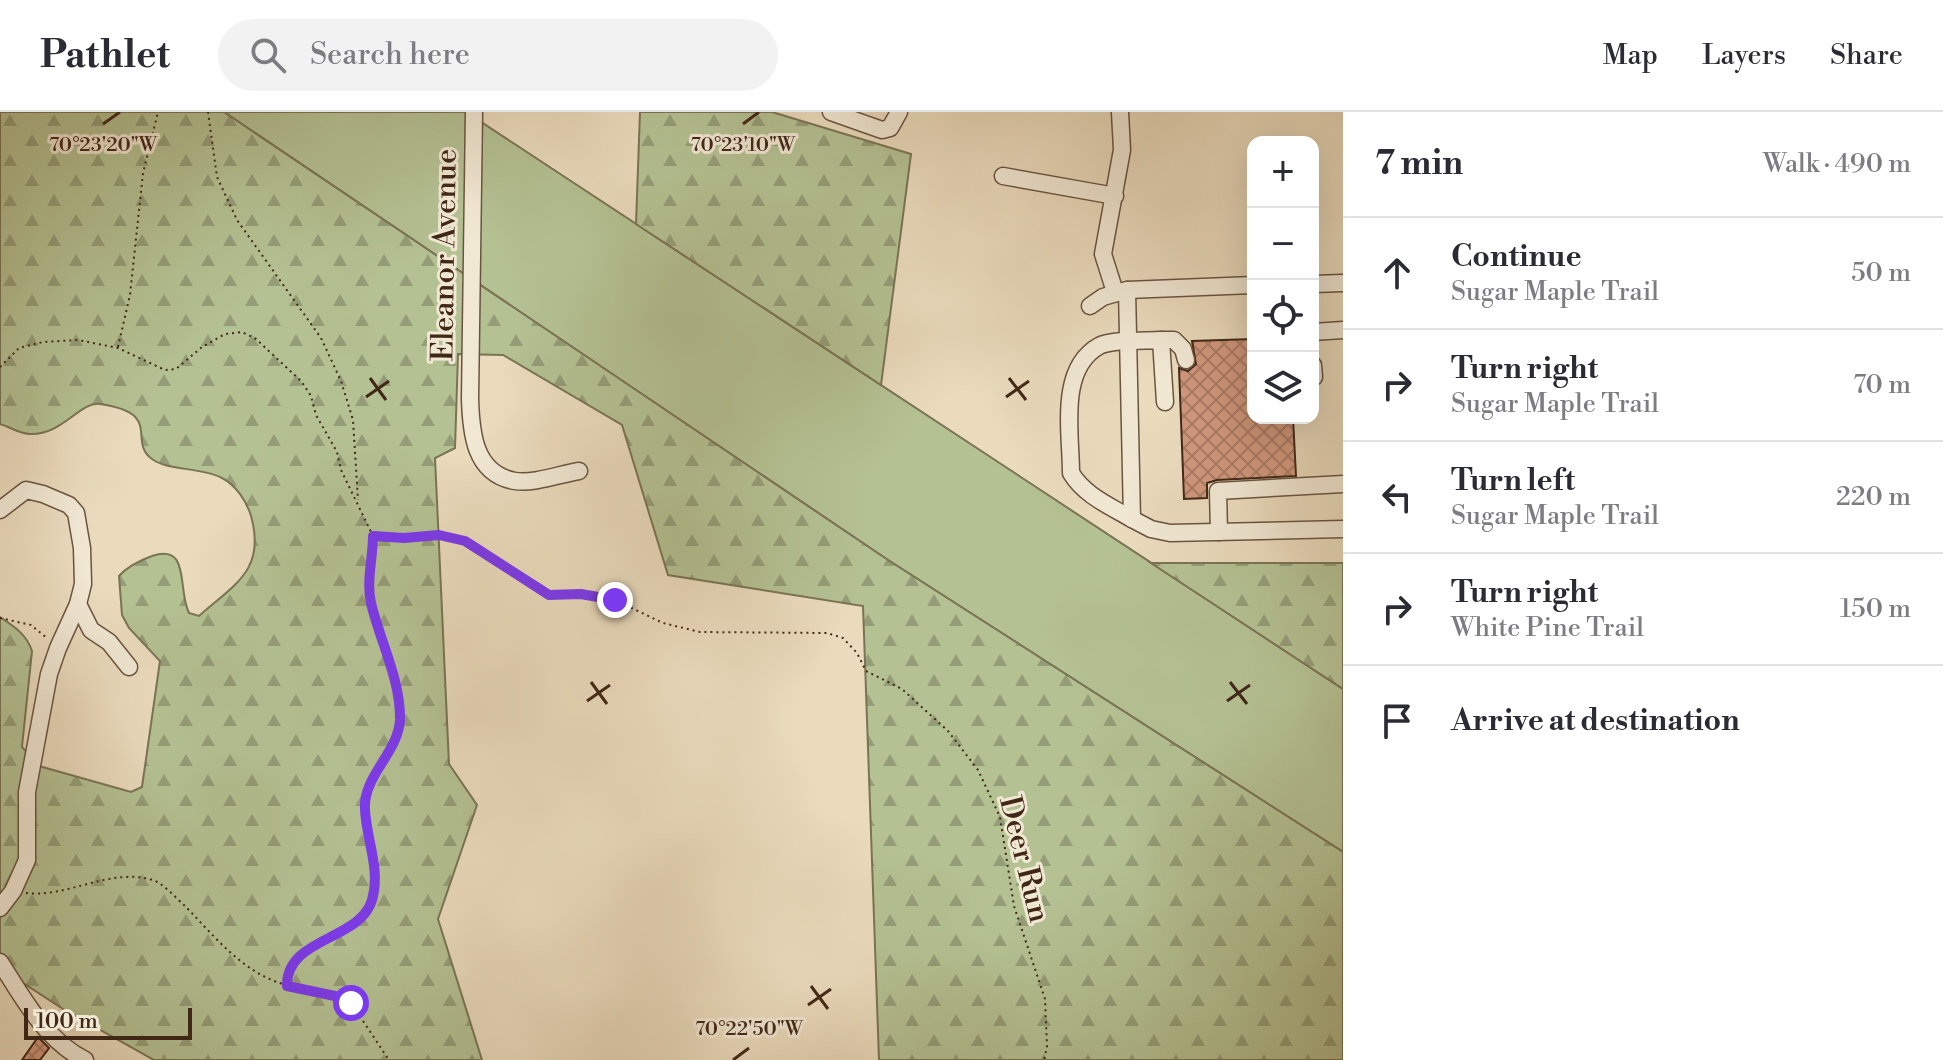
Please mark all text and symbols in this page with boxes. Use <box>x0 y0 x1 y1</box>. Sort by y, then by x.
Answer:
search box <box>218 19 778 91</box>
text: Pathlet <box>40 32 170 79</box>
icon: search <box>246 33 290 77</box>
text: Search here <box>310 36 470 74</box>
text: Map <box>1603 38 1658 73</box>
text: Layers <box>1702 38 1786 73</box>
text: Share <box>1830 38 1903 73</box>
text: 70°23'20"W <box>49 133 158 158</box>
text: 70°23'10"W <box>691 133 796 158</box>
map controls <box>1247 136 1319 424</box>
button: + <box>1247 136 1319 208</box>
text: 7 min <box>1375 143 1463 185</box>
street label: Eleanor Avenue <box>424 148 466 362</box>
text: Walk · 490 m <box>1763 148 1911 180</box>
button: − <box>1247 208 1319 280</box>
text: Continue <box>1451 238 1582 276</box>
icon: ahead <box>1375 251 1419 295</box>
text: 50 m <box>1851 257 1911 289</box>
text: Sugar Maple Trail <box>1451 276 1659 308</box>
button: locate <box>1247 280 1319 352</box>
text: Turn right <box>1451 350 1598 388</box>
button: layers <box>1247 352 1319 424</box>
icon: right <box>1375 363 1419 407</box>
text: 70 m <box>1853 369 1911 401</box>
text: Sugar Maple Trail <box>1451 388 1659 420</box>
text: Turn left <box>1451 462 1575 500</box>
icon: left <box>1375 475 1419 519</box>
text: 220 m <box>1836 481 1911 513</box>
text: Sugar Maple Trail <box>1451 500 1659 532</box>
text: Turn right <box>1451 574 1598 612</box>
route end <box>597 582 633 618</box>
icon: right <box>1375 587 1419 631</box>
text: 150 m <box>1840 593 1911 625</box>
text: White Pine Trail <box>1451 612 1644 644</box>
icon: arrive <box>1375 699 1419 743</box>
text: Arrive at destination <box>1451 702 1740 740</box>
street label: Deer Run <box>990 792 1058 926</box>
route start <box>333 985 369 1021</box>
scale bar <box>24 1004 192 1040</box>
text: 100 m <box>36 1008 98 1035</box>
text: 70°22'50"W <box>695 1017 804 1042</box>

